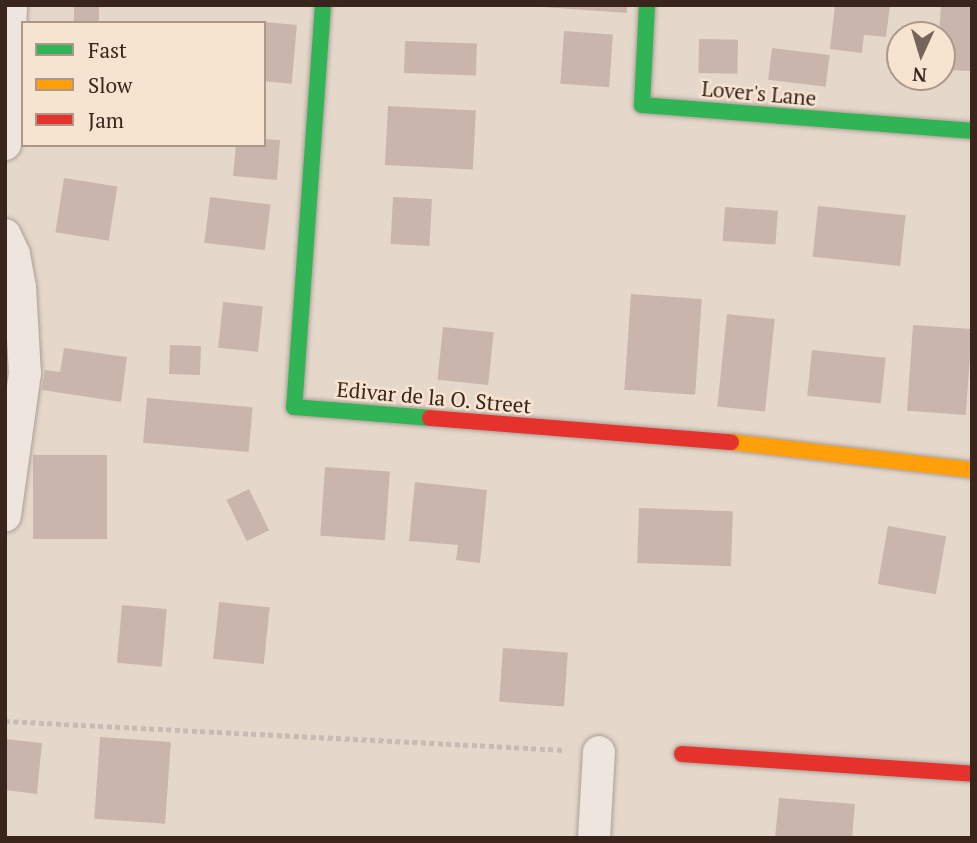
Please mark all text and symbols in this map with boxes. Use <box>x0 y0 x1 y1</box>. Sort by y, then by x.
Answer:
legend <box>21 21 266 147</box>
north arrow <box>886 21 956 91</box>
text: Fast <box>88 36 127 64</box>
text: N <box>912 62 928 88</box>
text: Slow <box>88 71 132 99</box>
street label: Lover's Lane <box>701 75 817 111</box>
text: Jam <box>88 106 124 134</box>
street label: Edivar de la O. Street <box>335 376 533 418</box>

